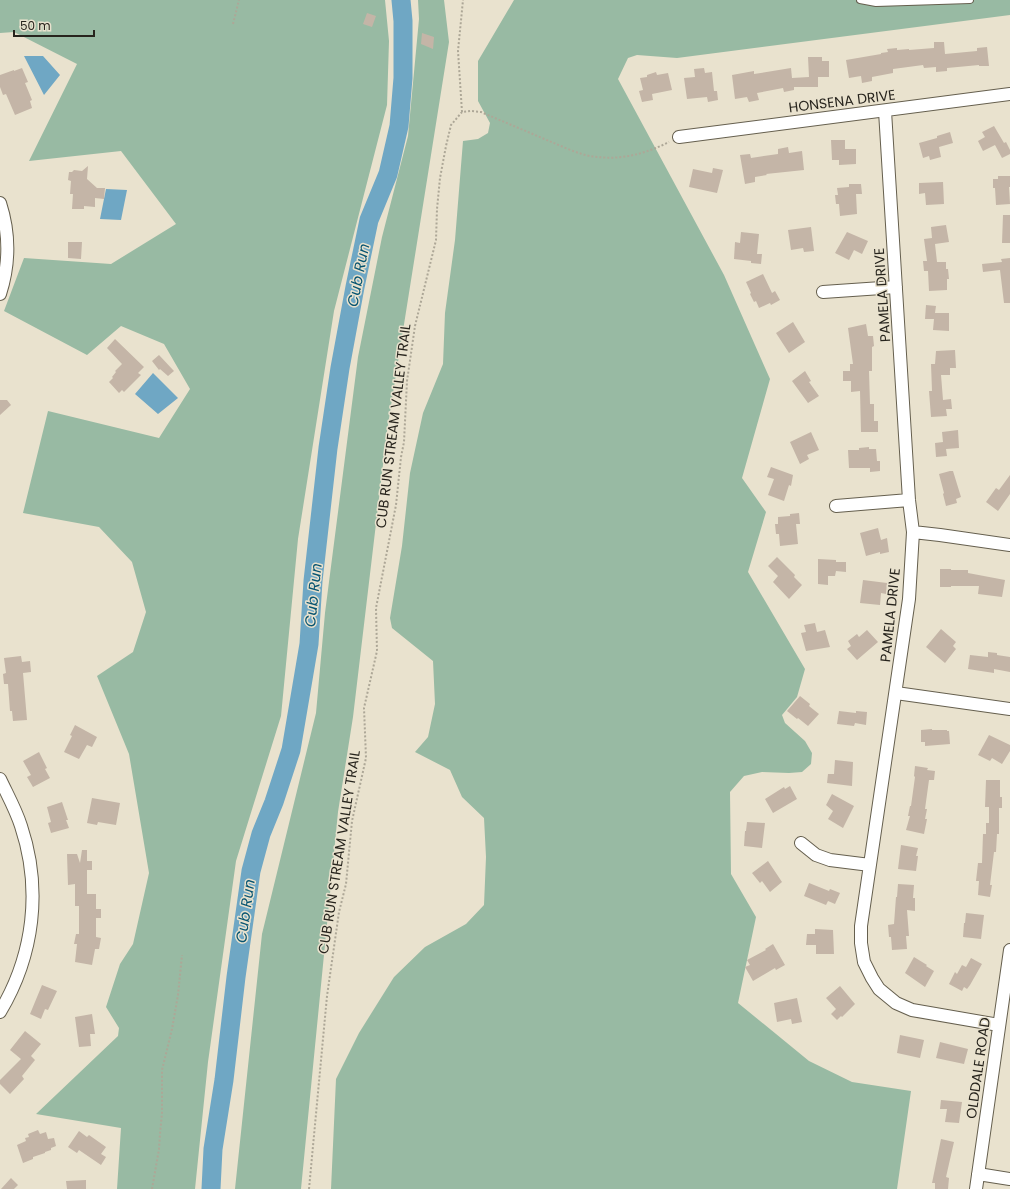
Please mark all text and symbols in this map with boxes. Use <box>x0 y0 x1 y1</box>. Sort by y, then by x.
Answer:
scale bar <box>14 12 94 38</box>
text: 50 m <box>20 17 51 34</box>
street label: HONSENA DRIVE <box>787 85 897 117</box>
water label: Cub Run <box>342 242 374 308</box>
street label: PAMELA DRIVE <box>869 247 895 343</box>
street label: CUB RUN STREAM VALLEY TRAIL <box>371 323 415 529</box>
water label: Cub Run <box>299 562 327 628</box>
street label: PAMELA DRIVE <box>875 567 905 663</box>
street label: CUB RUN STREAM VALLEY TRAIL <box>313 749 365 955</box>
water label: Cub Run <box>230 878 260 944</box>
street label: OLDDALE ROAD <box>961 1016 995 1120</box>

